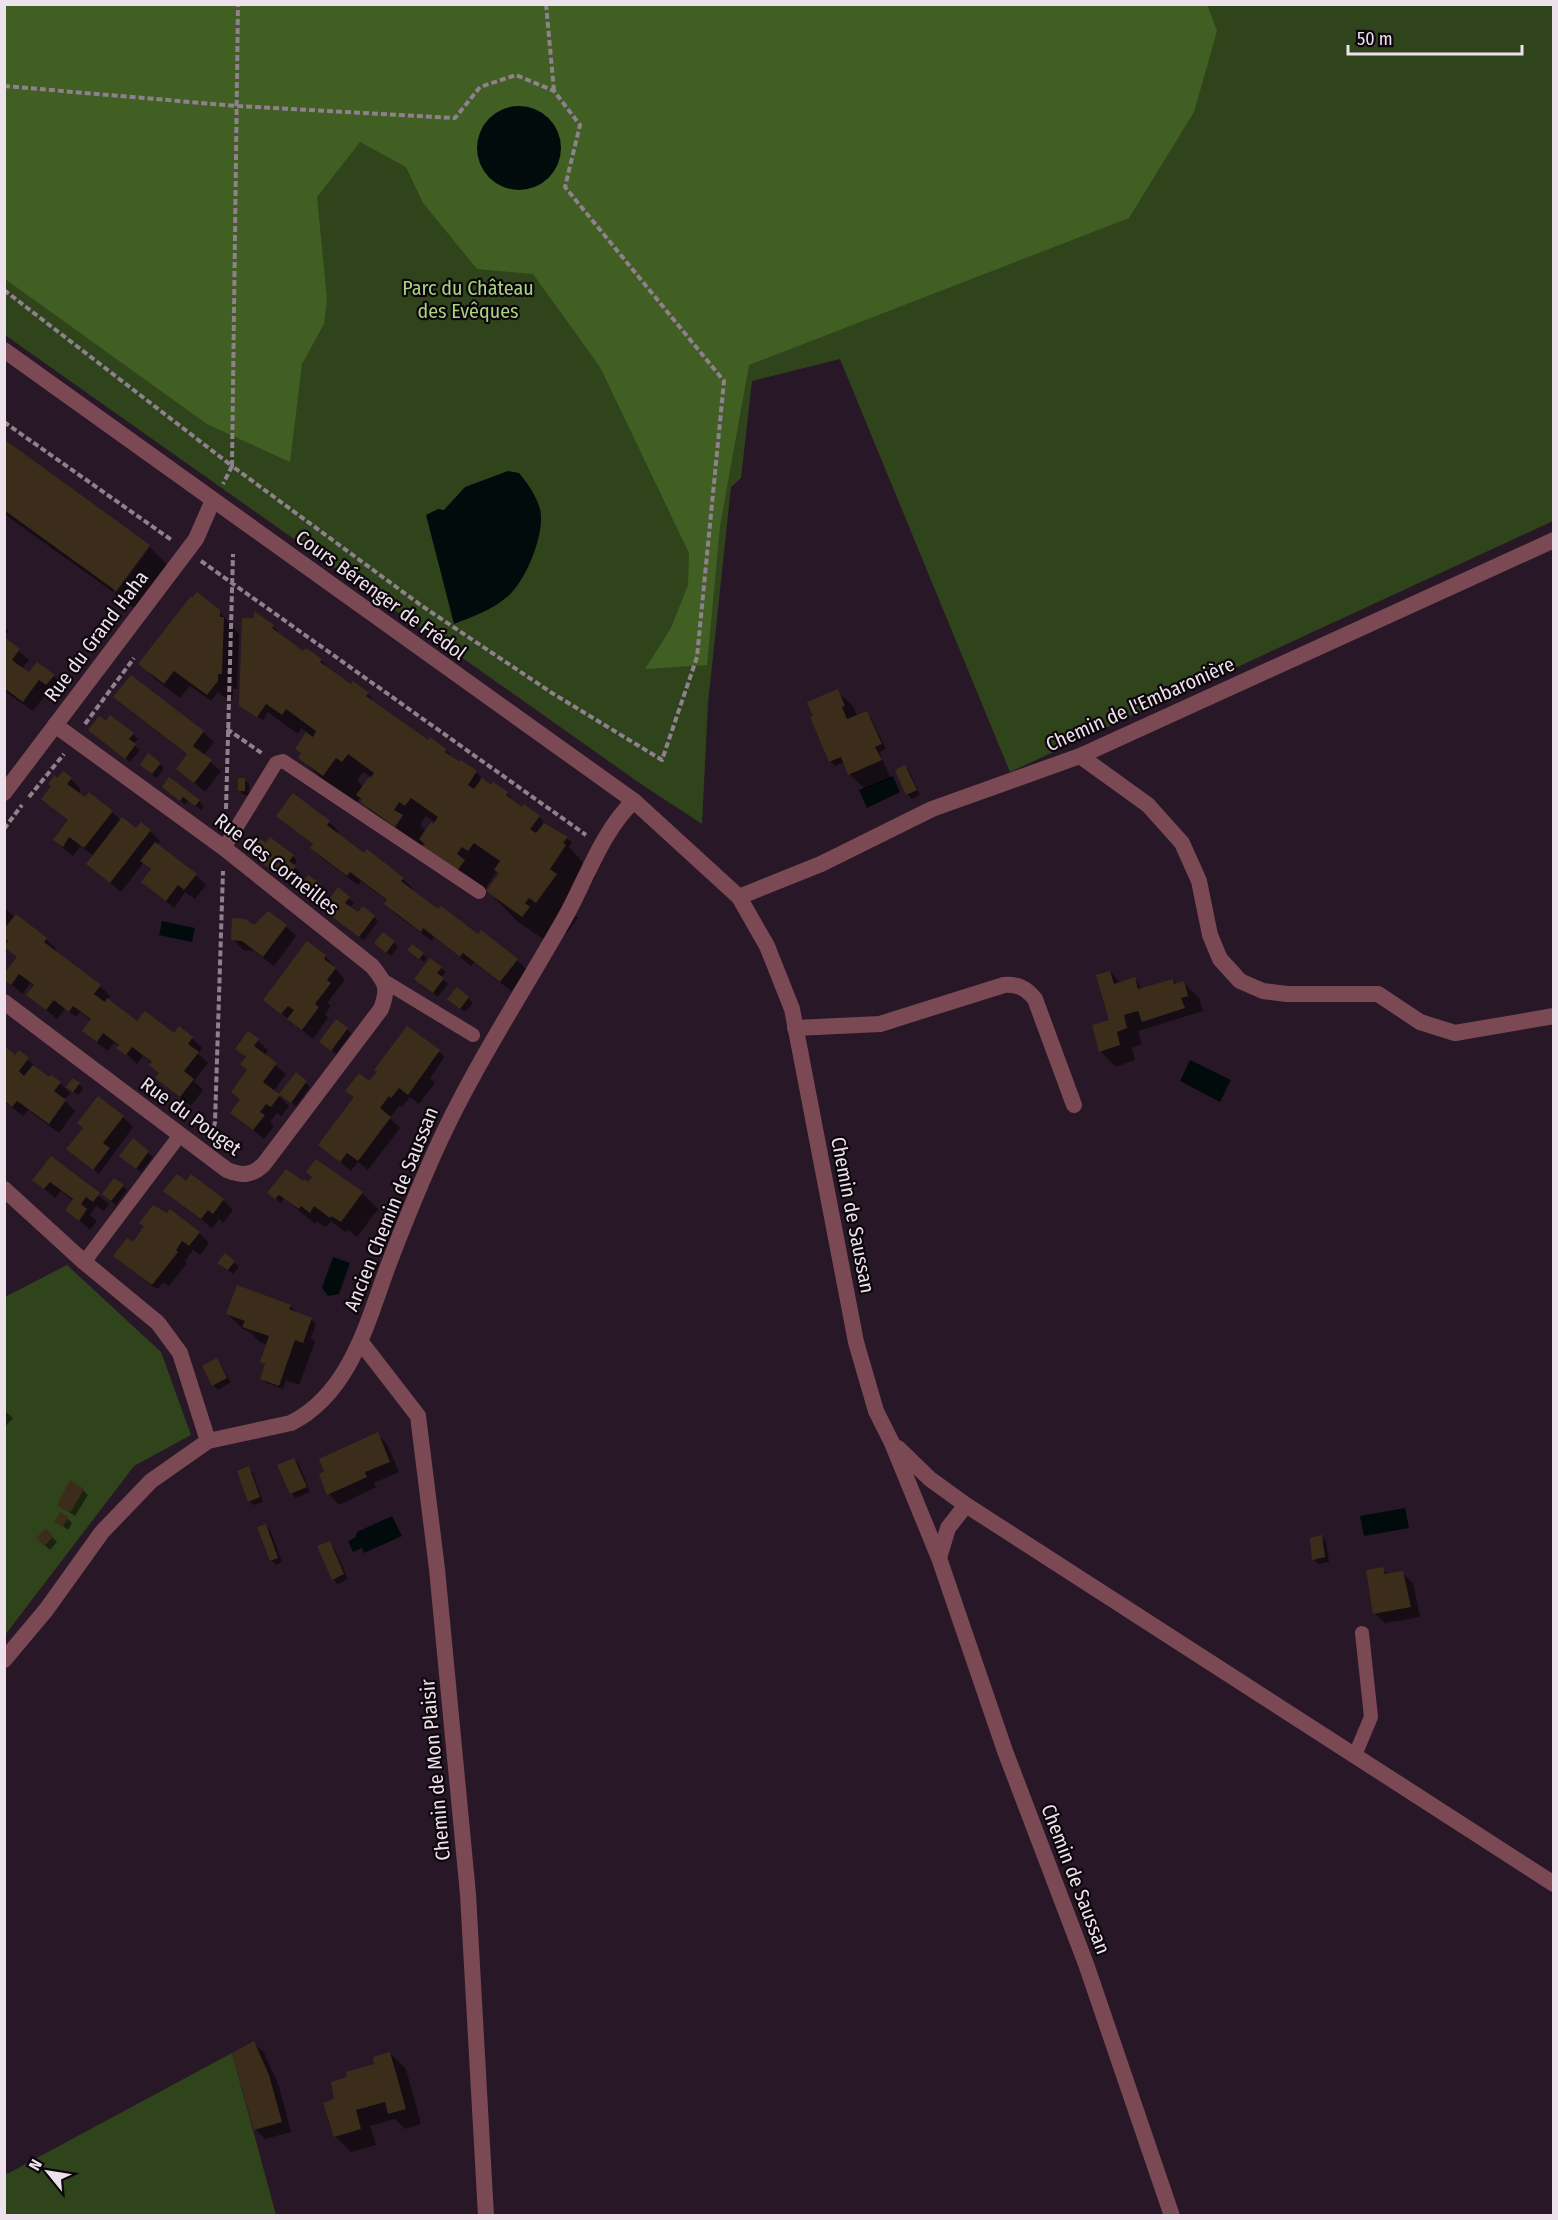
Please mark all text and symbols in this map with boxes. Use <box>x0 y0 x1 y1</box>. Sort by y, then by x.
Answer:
scale bar <box>1348 18 1522 56</box>
text: 50 m <box>1357 28 1393 50</box>
park label: Parc du Château des Evêques <box>402 276 534 323</box>
street label: Cours Bérenger de Frédol <box>291 525 471 665</box>
street label: Rue du Grand Haha <box>39 566 153 706</box>
street label: Chemin de l'Embaronière <box>1042 652 1238 756</box>
street label: Rue des Corneilles <box>210 808 344 920</box>
street label: Rue du Pouget <box>136 1072 246 1161</box>
street label: Ancien Chemin de Saussan <box>339 1103 443 1315</box>
street label: Chemin de Saussan <box>826 1135 880 1295</box>
street label: Chemin de Mon Plaisir <box>415 1678 455 1862</box>
street label: Chemin de Saussan <box>1036 1801 1116 1957</box>
north arrow <box>18 2142 78 2202</box>
text: N <box>25 2156 46 2174</box>

